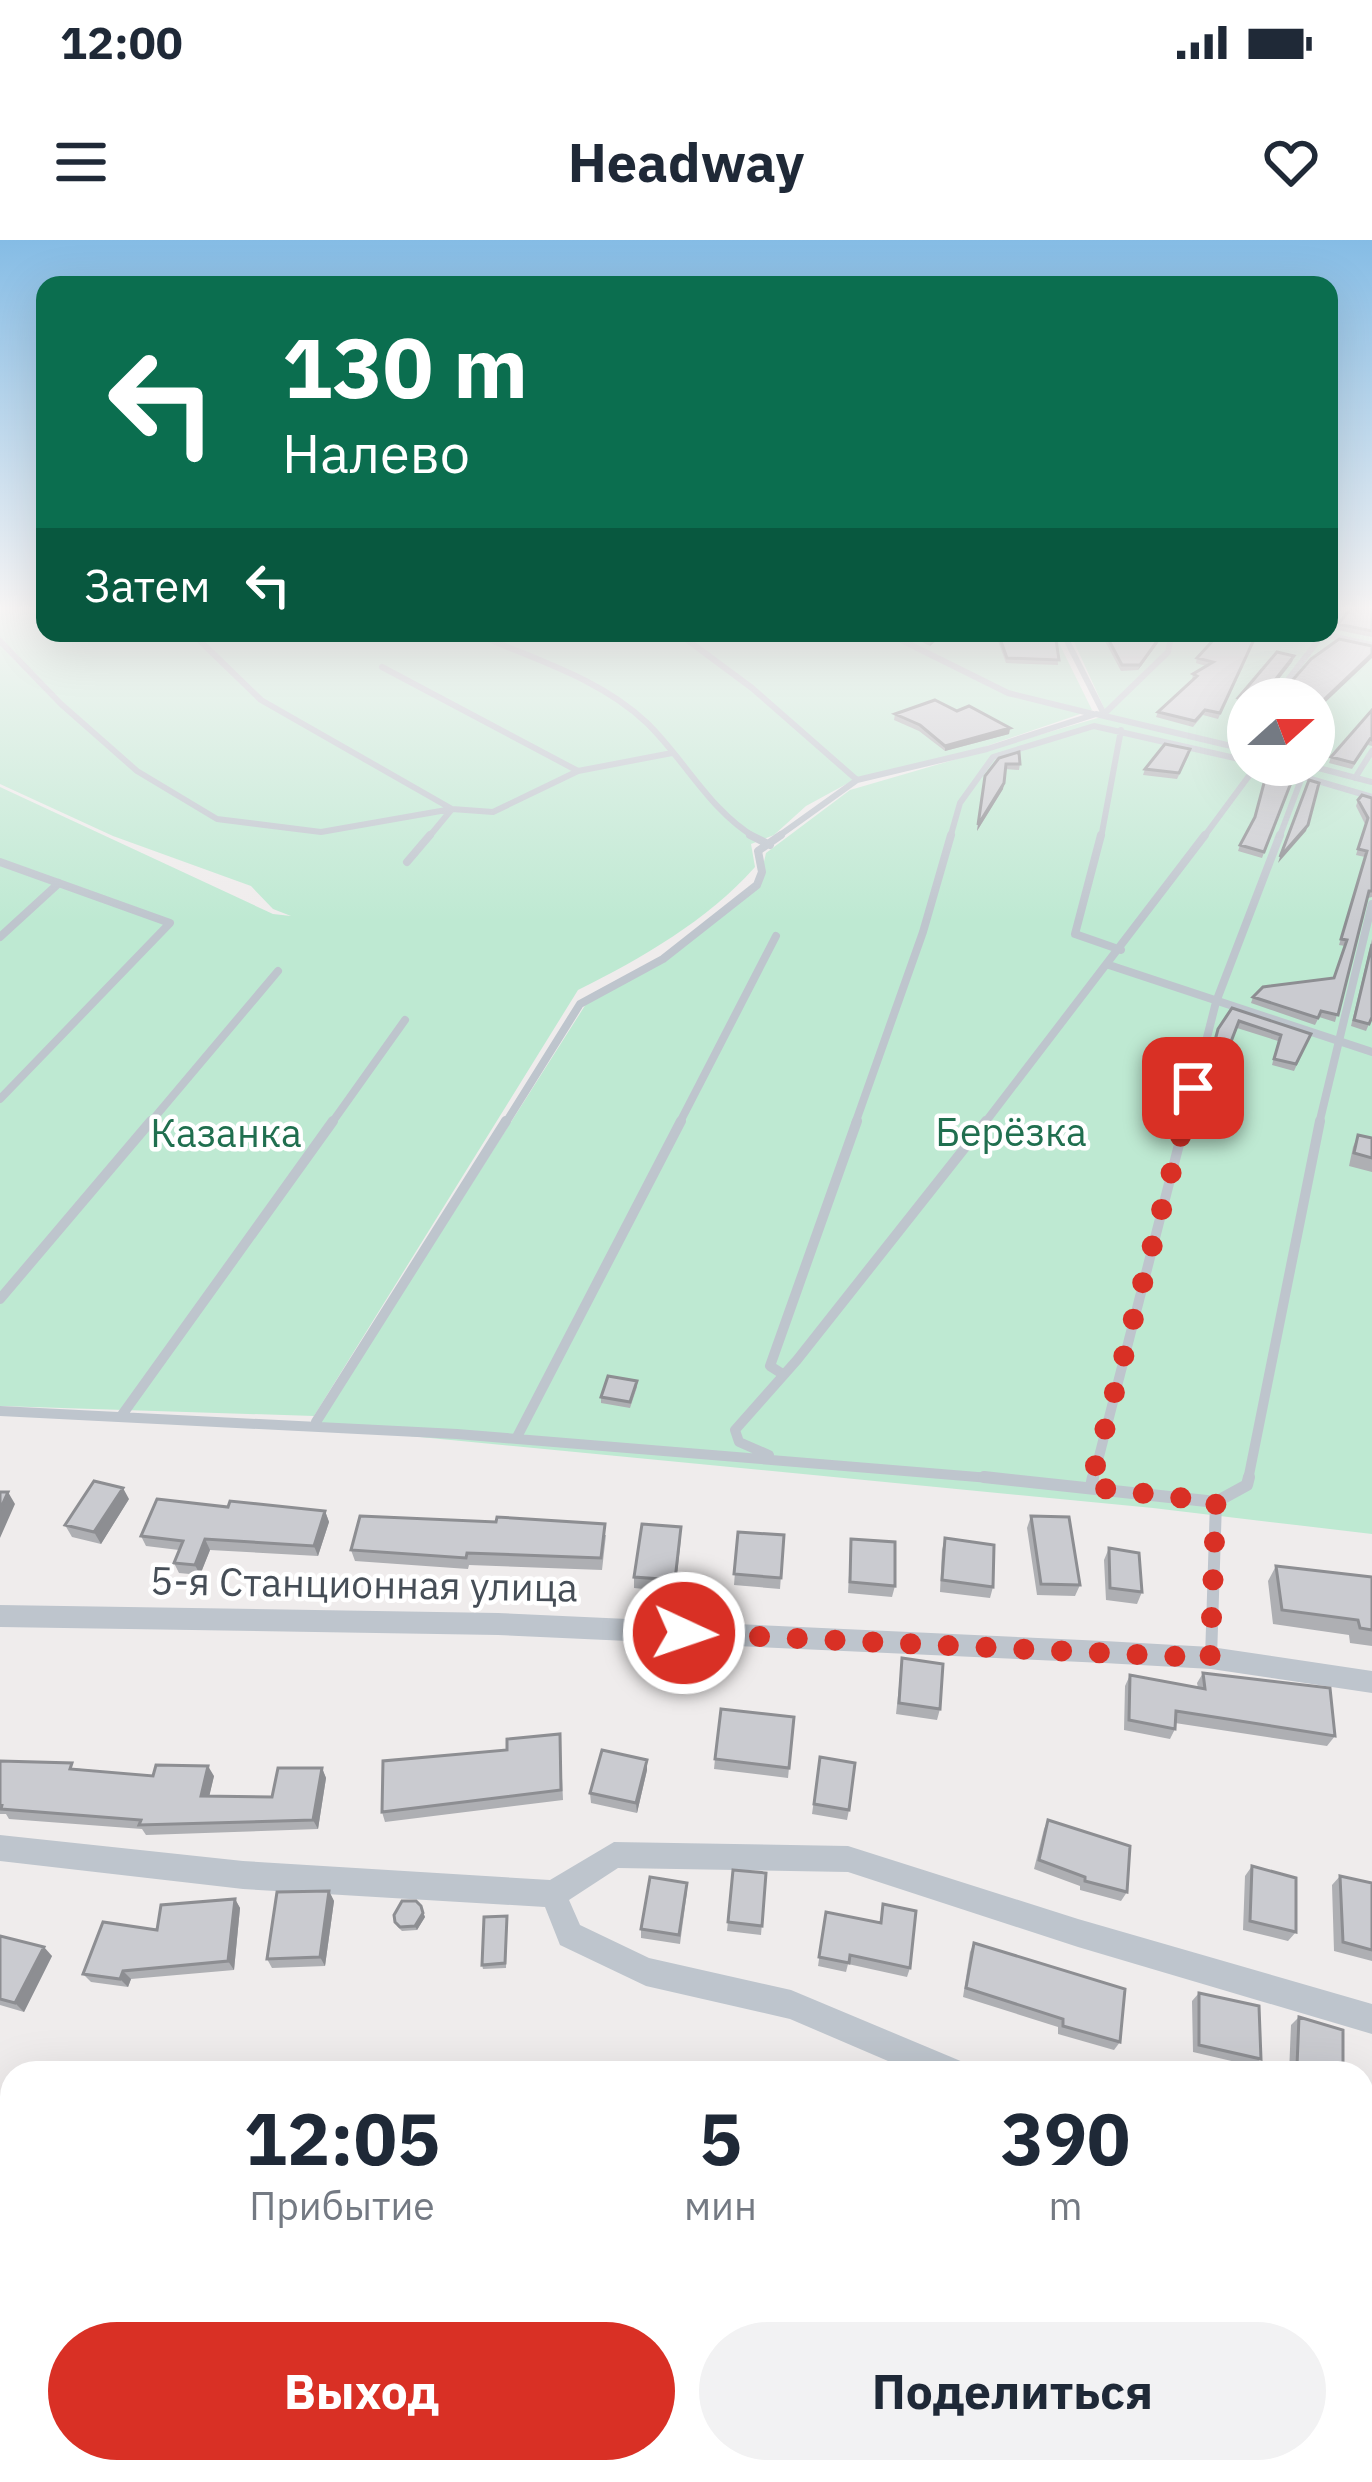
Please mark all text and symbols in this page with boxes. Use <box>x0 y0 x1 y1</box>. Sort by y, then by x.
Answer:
text: 12:00 <box>60 13 183 71</box>
text: Headway <box>568 127 804 197</box>
icon: menu <box>48 129 114 195</box>
icon: heart <box>1258 129 1324 195</box>
text: 130 m <box>282 312 528 421</box>
icon: left <box>84 324 240 480</box>
text: Налево <box>282 418 470 488</box>
icon: left <box>235 552 301 618</box>
text: Затем <box>84 556 211 614</box>
north arrow <box>1227 678 1335 786</box>
map controls <box>1227 678 1335 786</box>
pin <box>1142 1037 1244 1139</box>
icon: arrive <box>1160 1055 1226 1121</box>
park label: Берёзка <box>935 1106 1087 1157</box>
park label: Казанка <box>150 1107 302 1158</box>
street label: 5-я Станционная улица <box>150 1554 578 1613</box>
position arrow <box>621 1570 747 1696</box>
text: 12:05 <box>244 2091 440 2185</box>
text: 5 <box>699 2091 742 2185</box>
text: 390 <box>1001 2091 1130 2185</box>
text: Прибытие <box>249 2180 435 2231</box>
text: мин <box>684 2180 757 2231</box>
text: m <box>1048 2180 1083 2231</box>
button: Выход <box>48 2322 675 2460</box>
button: Поделиться <box>699 2322 1326 2460</box>

